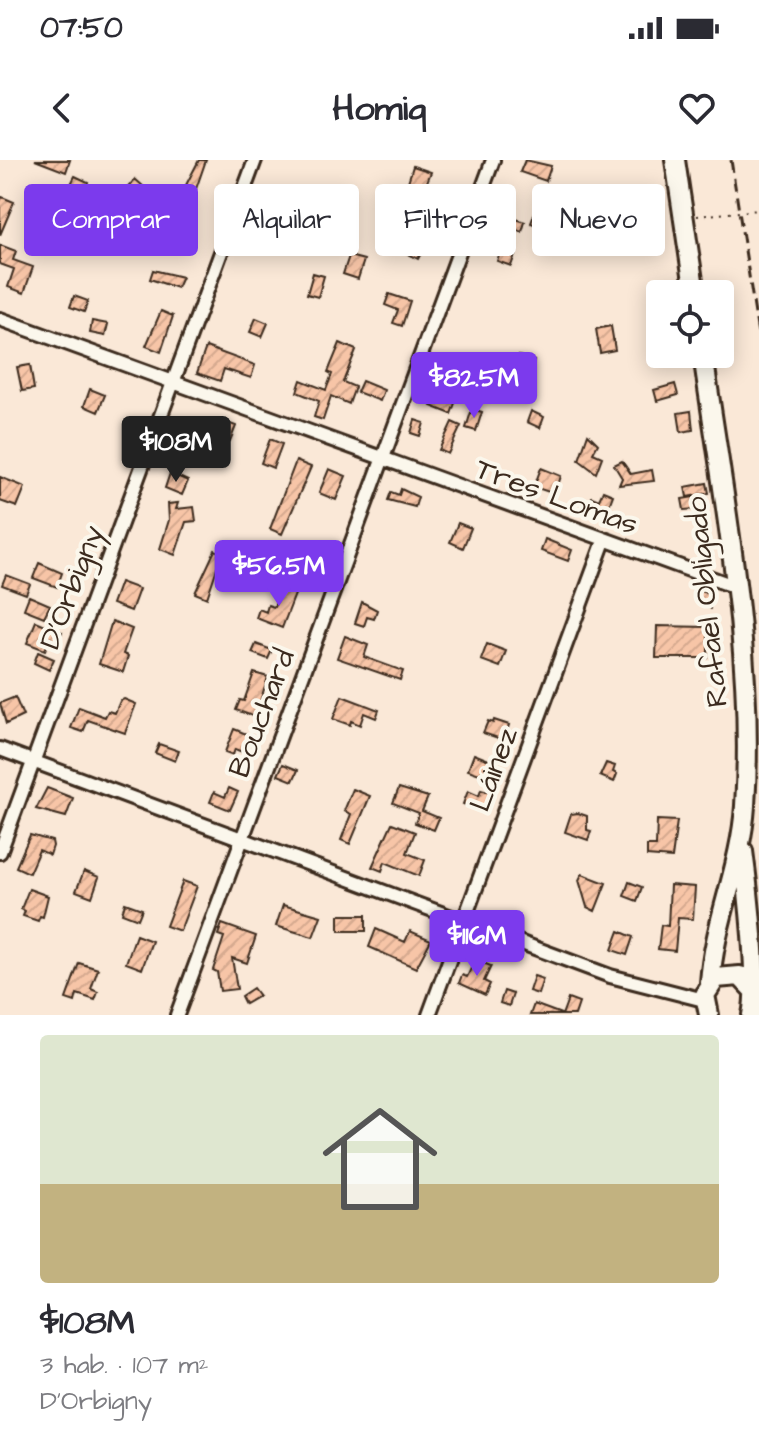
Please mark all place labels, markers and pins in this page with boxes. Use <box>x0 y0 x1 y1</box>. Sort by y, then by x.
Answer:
pin: $82.5M <box>409 352 539 420</box>
pin: $108M <box>120 416 232 484</box>
pin: $56.5M <box>214 540 344 608</box>
pin: $116M <box>421 910 533 978</box>

